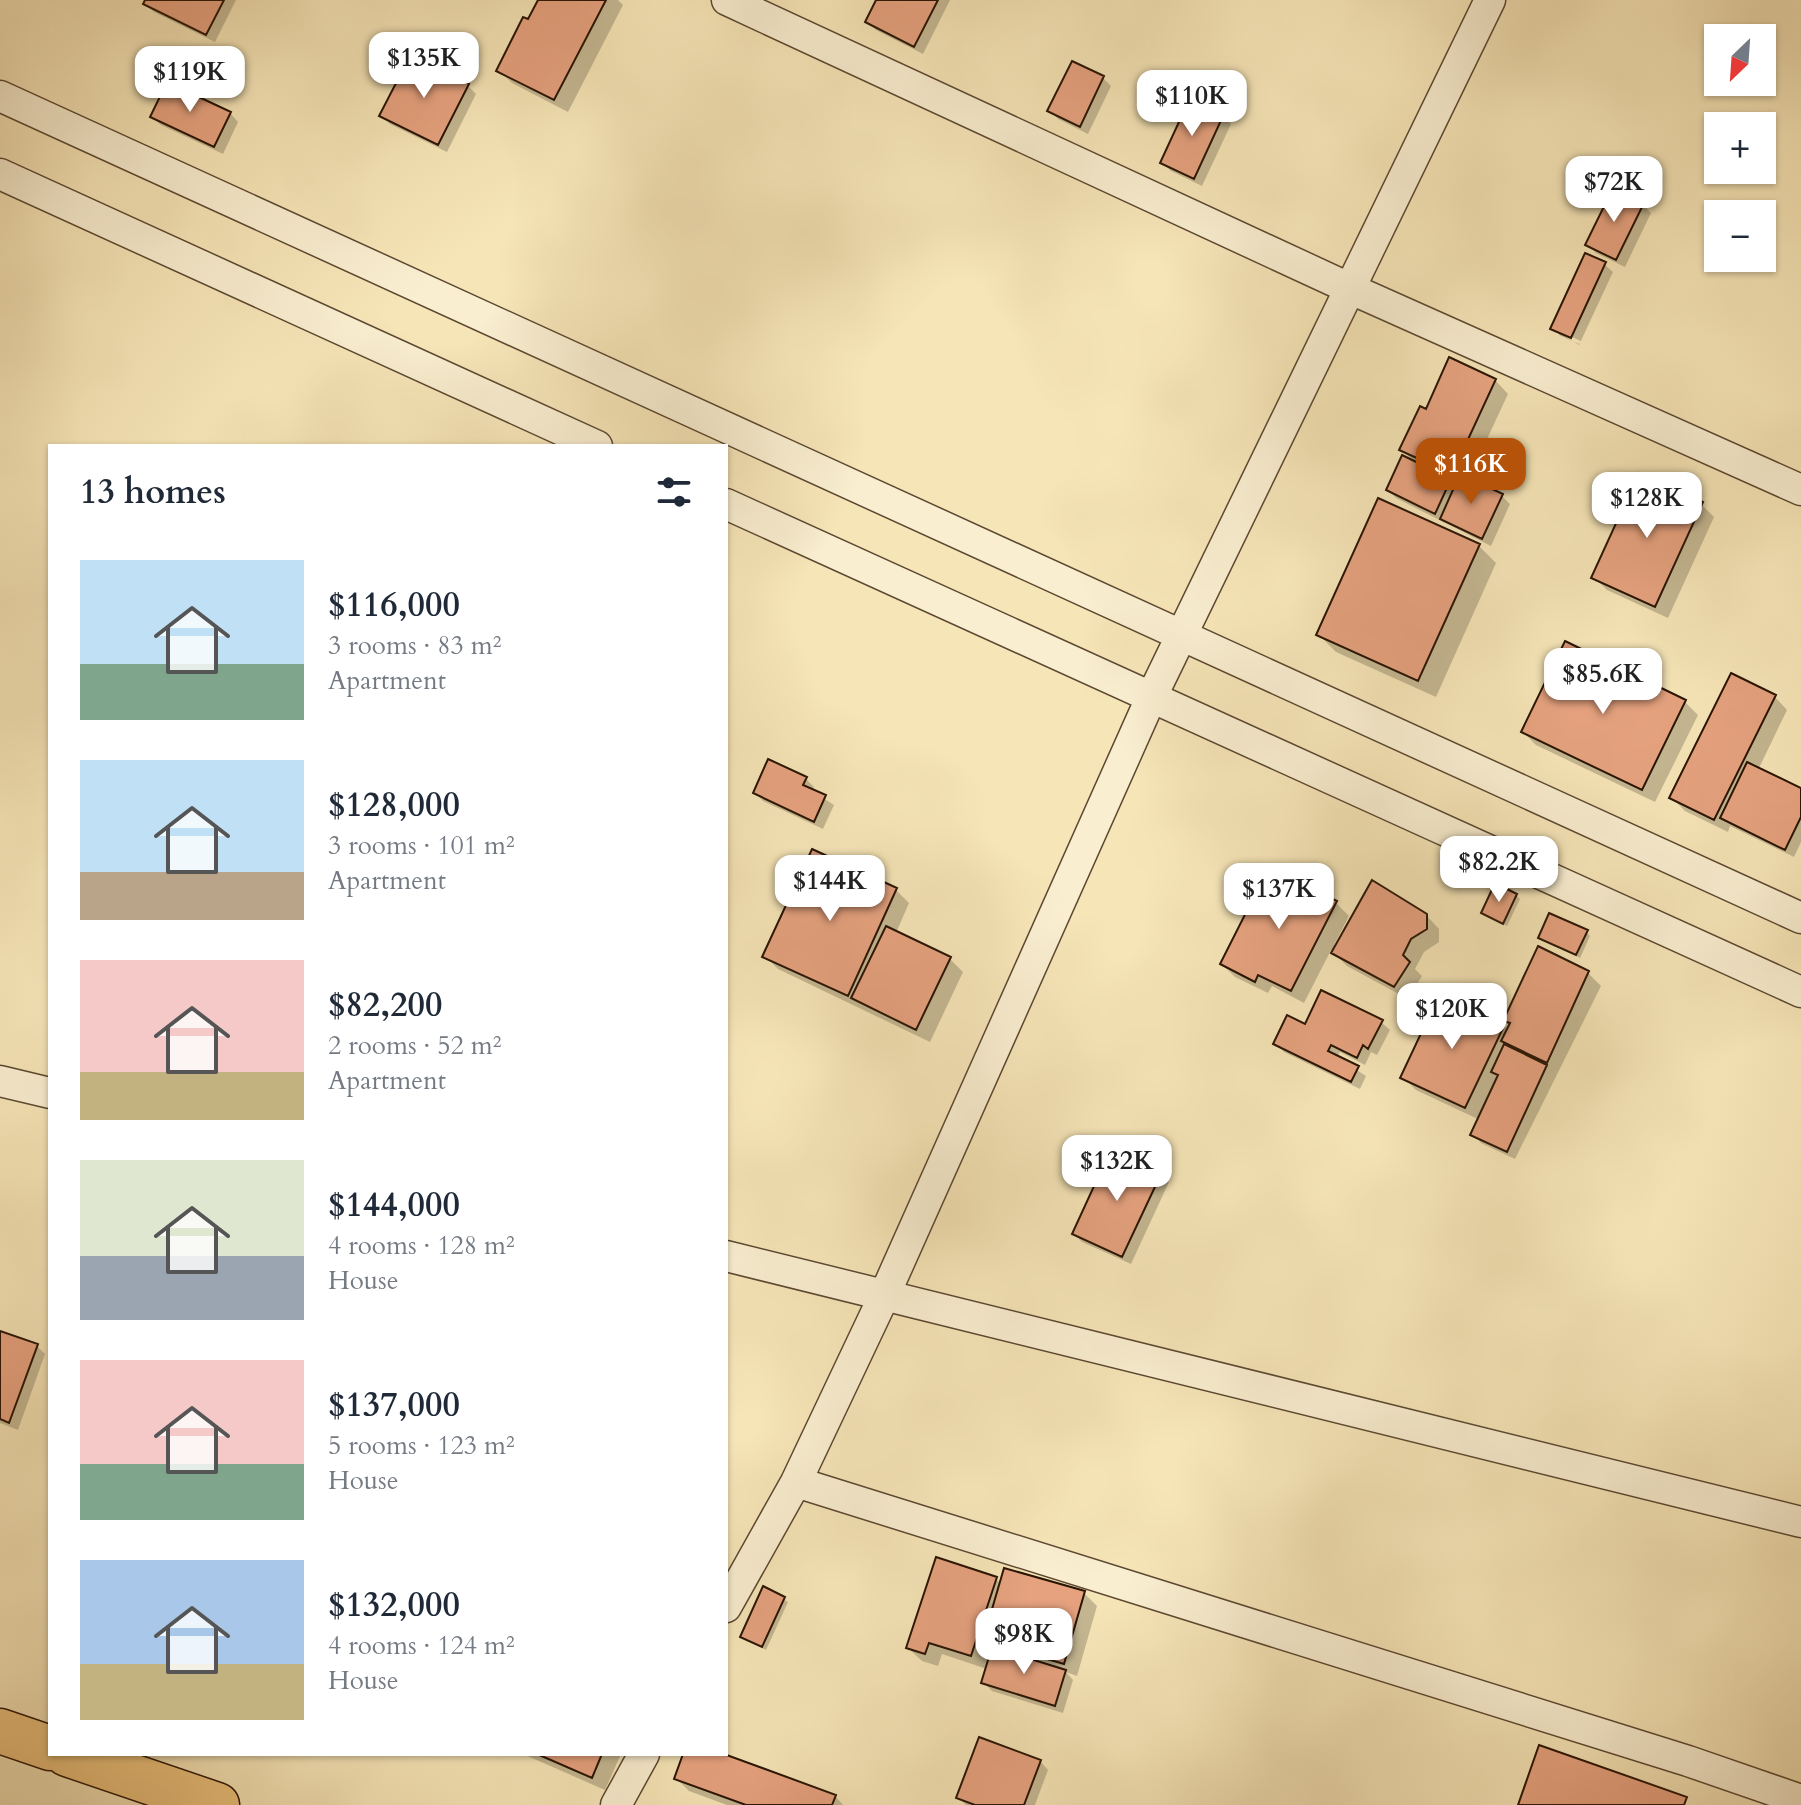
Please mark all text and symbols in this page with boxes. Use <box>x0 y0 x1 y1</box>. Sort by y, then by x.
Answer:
north arrow <box>1704 24 1776 96</box>
map controls <box>1704 24 1776 272</box>
pin: $135K <box>368 32 480 100</box>
text: $135K <box>387 40 461 75</box>
pin: $119K <box>134 46 246 114</box>
text: $119K <box>153 54 227 89</box>
pin: $110K <box>1136 70 1248 138</box>
text: $110K <box>1155 78 1229 113</box>
button: + <box>1704 112 1776 184</box>
pin: $72K <box>1567 156 1661 224</box>
text: $72K <box>1583 164 1645 199</box>
button: − <box>1704 200 1776 272</box>
pin: $116K <box>1415 438 1527 506</box>
text: $116K <box>1434 446 1508 481</box>
text: 13 homes <box>80 469 226 515</box>
icon: filters <box>652 470 696 514</box>
pin: $128K <box>1591 472 1703 540</box>
text: $128K <box>1610 480 1684 515</box>
text: $116,000 <box>328 582 460 628</box>
icon: home <box>144 592 240 688</box>
text: 3 rooms · 83 m² <box>328 628 501 663</box>
pin: $85.6K <box>1538 648 1668 716</box>
text: $85.6K <box>1562 656 1644 691</box>
text: Apartment <box>328 663 446 698</box>
text: $128,000 <box>328 782 460 828</box>
icon: home <box>144 792 240 888</box>
text: 3 rooms · 101 m² <box>328 828 515 863</box>
pin: $82.2K <box>1434 836 1564 904</box>
text: $82.2K <box>1458 844 1540 879</box>
pin: $144K <box>774 855 886 923</box>
text: Apartment <box>328 863 446 898</box>
text: $144K <box>793 863 867 898</box>
pin: $137K <box>1223 863 1335 931</box>
text: $137K <box>1242 871 1316 906</box>
text: $82,200 <box>328 982 442 1028</box>
pin: $120K <box>1396 983 1508 1051</box>
text: $120K <box>1415 991 1489 1026</box>
icon: home <box>144 992 240 1088</box>
text: 2 rooms · 52 m² <box>328 1028 501 1063</box>
text: Apartment <box>328 1063 446 1098</box>
pin: $132K <box>1061 1135 1173 1203</box>
text: $132K <box>1080 1143 1154 1178</box>
text: $144,000 <box>328 1182 460 1228</box>
icon: home <box>144 1192 240 1288</box>
text: 4 rooms · 128 m² <box>328 1228 515 1263</box>
text: House <box>328 1263 399 1298</box>
text: $137,000 <box>328 1382 460 1428</box>
icon: home <box>144 1392 240 1488</box>
text: 5 rooms · 123 m² <box>328 1428 515 1463</box>
text: House <box>328 1463 399 1498</box>
text: $132,000 <box>328 1582 460 1628</box>
icon: home <box>144 1592 240 1688</box>
pin: $98K <box>977 1608 1071 1676</box>
text: $98K <box>993 1616 1055 1651</box>
text: 4 rooms · 124 m² <box>328 1628 515 1663</box>
text: House <box>328 1663 399 1698</box>

